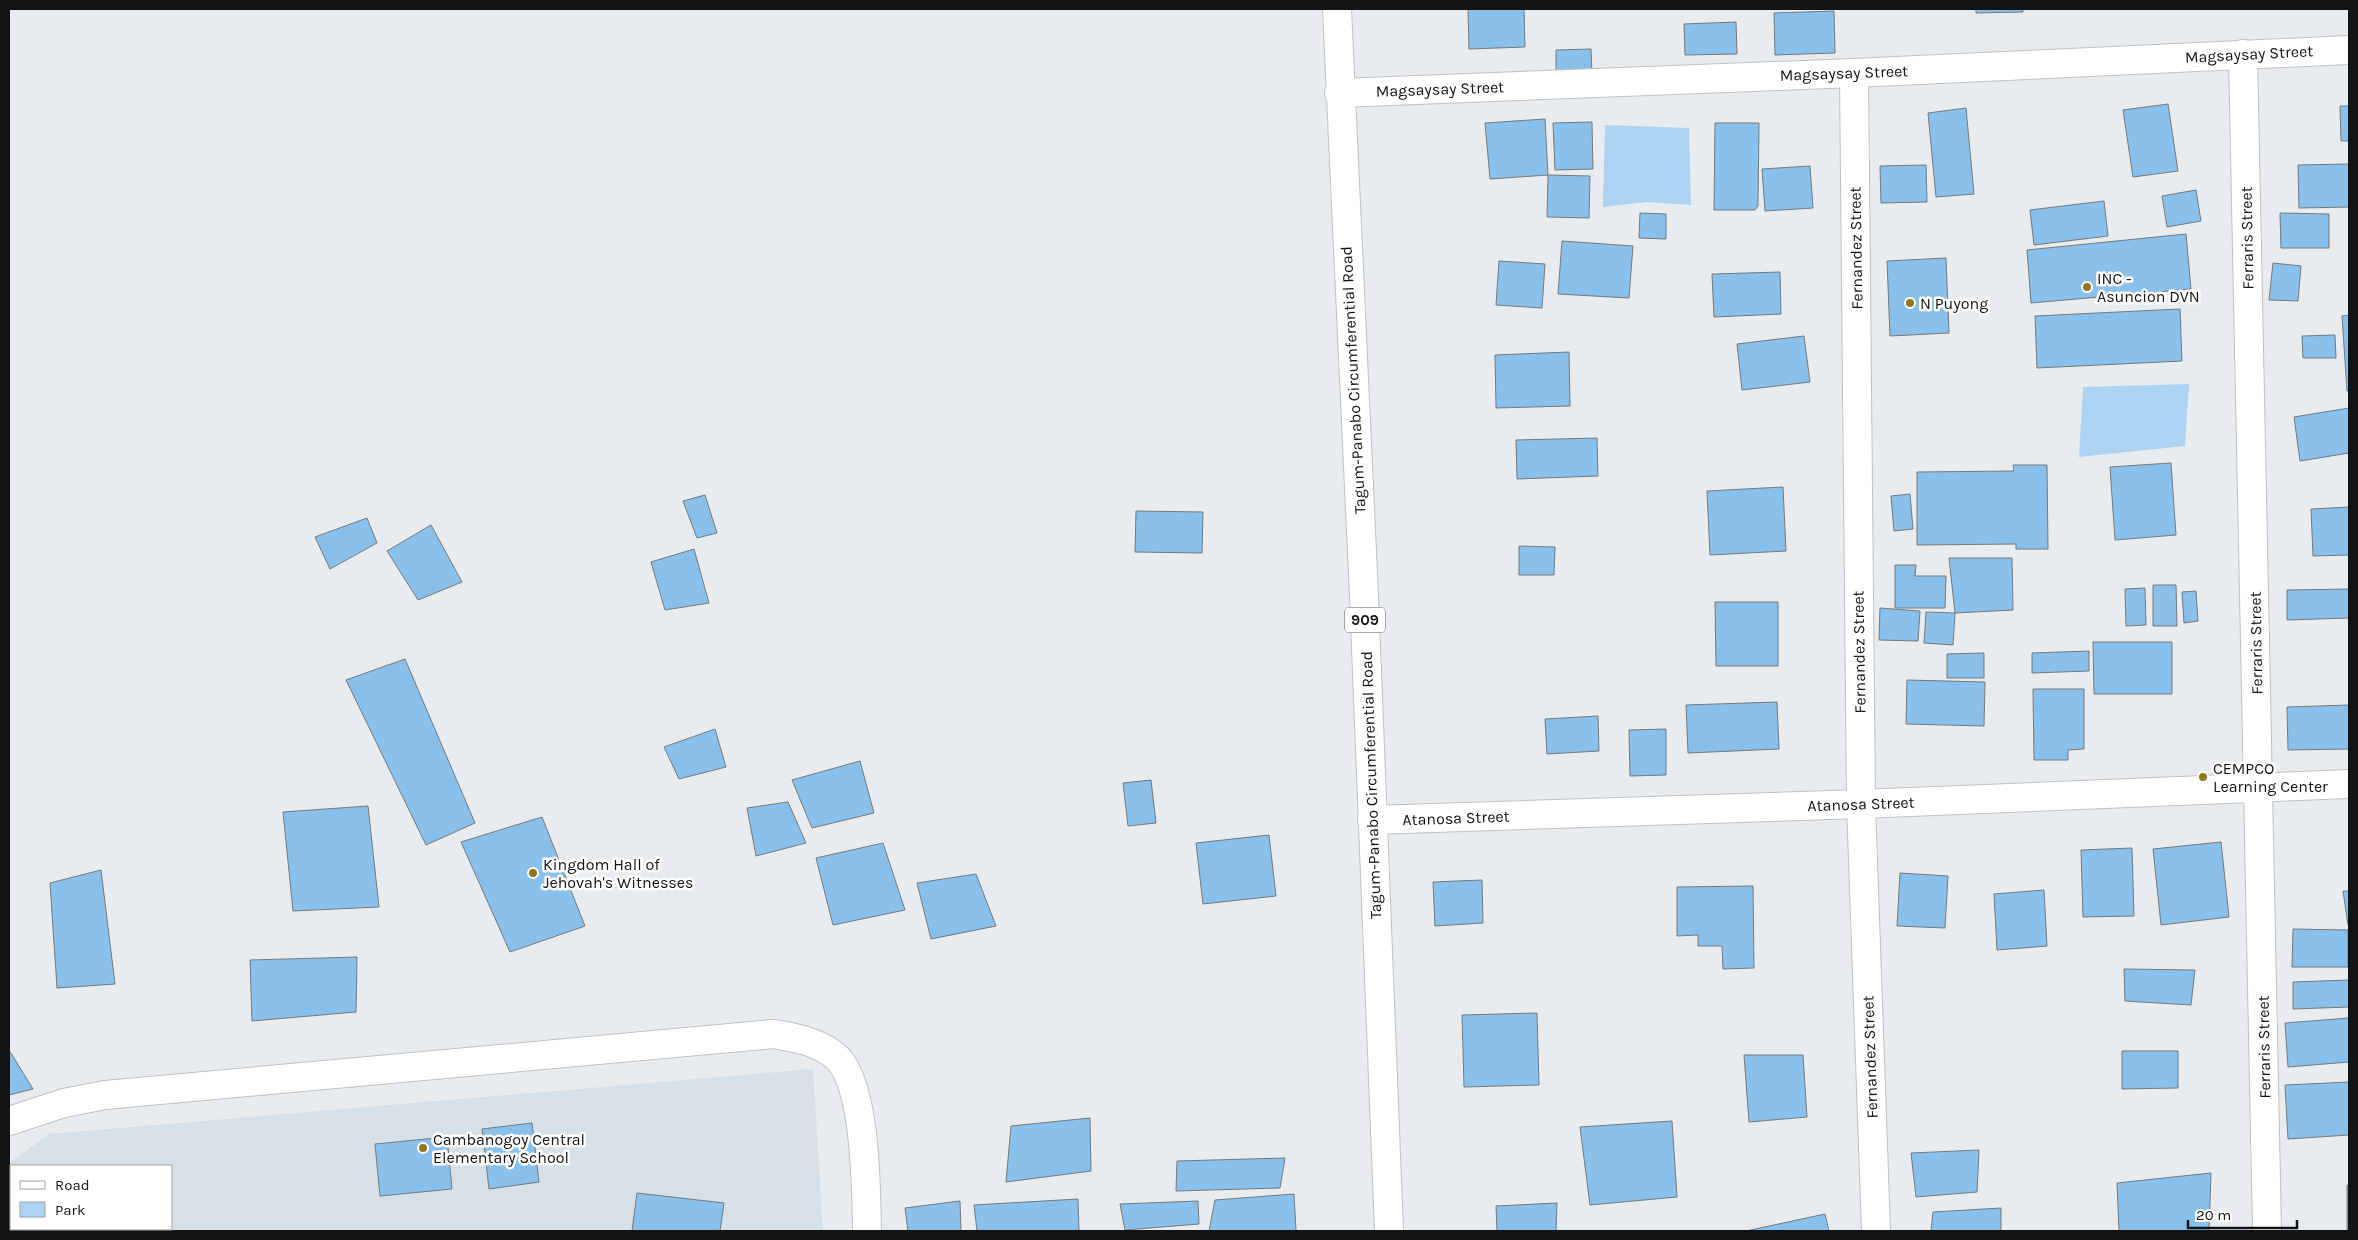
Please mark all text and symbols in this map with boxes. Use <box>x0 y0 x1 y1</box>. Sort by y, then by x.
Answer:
street label: Magsaysay Street <box>2184 41 2314 67</box>
street label: Magsaysay Street <box>1779 61 1909 85</box>
street label: Magsaysay Street <box>1375 77 1505 101</box>
street label: Fernandez Street <box>1845 186 1867 310</box>
street label: Ferraris Street <box>2237 186 2257 290</box>
street label: Tagum-Panabo Circumferential Road <box>1336 246 1370 514</box>
place label: INC - Asuncion DVN <box>2097 269 2200 306</box>
marker: INC - Asuncion DVN <box>2081 281 2093 293</box>
place label: N Puyong <box>1920 294 1988 313</box>
marker: N Puyong <box>1904 297 1916 309</box>
street label: Fernandez Street <box>1848 590 1870 714</box>
street label: Ferraris Street <box>2246 591 2266 695</box>
road number: 909 <box>1345 608 1385 632</box>
street label: Tagum-Panabo Circumferential Road <box>1357 651 1385 919</box>
place label: CEMPCO Learning Center <box>2213 759 2328 796</box>
marker: CEMPCO Learning Center <box>2197 771 2209 783</box>
street label: Atanosa Street <box>1807 793 1915 815</box>
street label: Atanosa Street <box>1402 807 1510 829</box>
place label: Kingdom Hall of Jehovah's Witnesses <box>543 855 693 892</box>
marker: Kingdom Hall of Jehovah's Witnesses <box>527 867 539 879</box>
street label: Fernandez Street <box>1858 995 1882 1119</box>
street label: Ferraris Street <box>2254 995 2274 1099</box>
place label: Cambanogoy Central Elementary School <box>433 1130 585 1167</box>
marker: Cambanogoy Central Elementary School <box>417 1142 429 1154</box>
legend <box>10 1165 172 1230</box>
text: Road <box>55 1176 90 1194</box>
scale bar <box>2188 1198 2297 1230</box>
text: Park <box>55 1201 85 1219</box>
text: 20 m <box>2196 1206 2231 1224</box>

